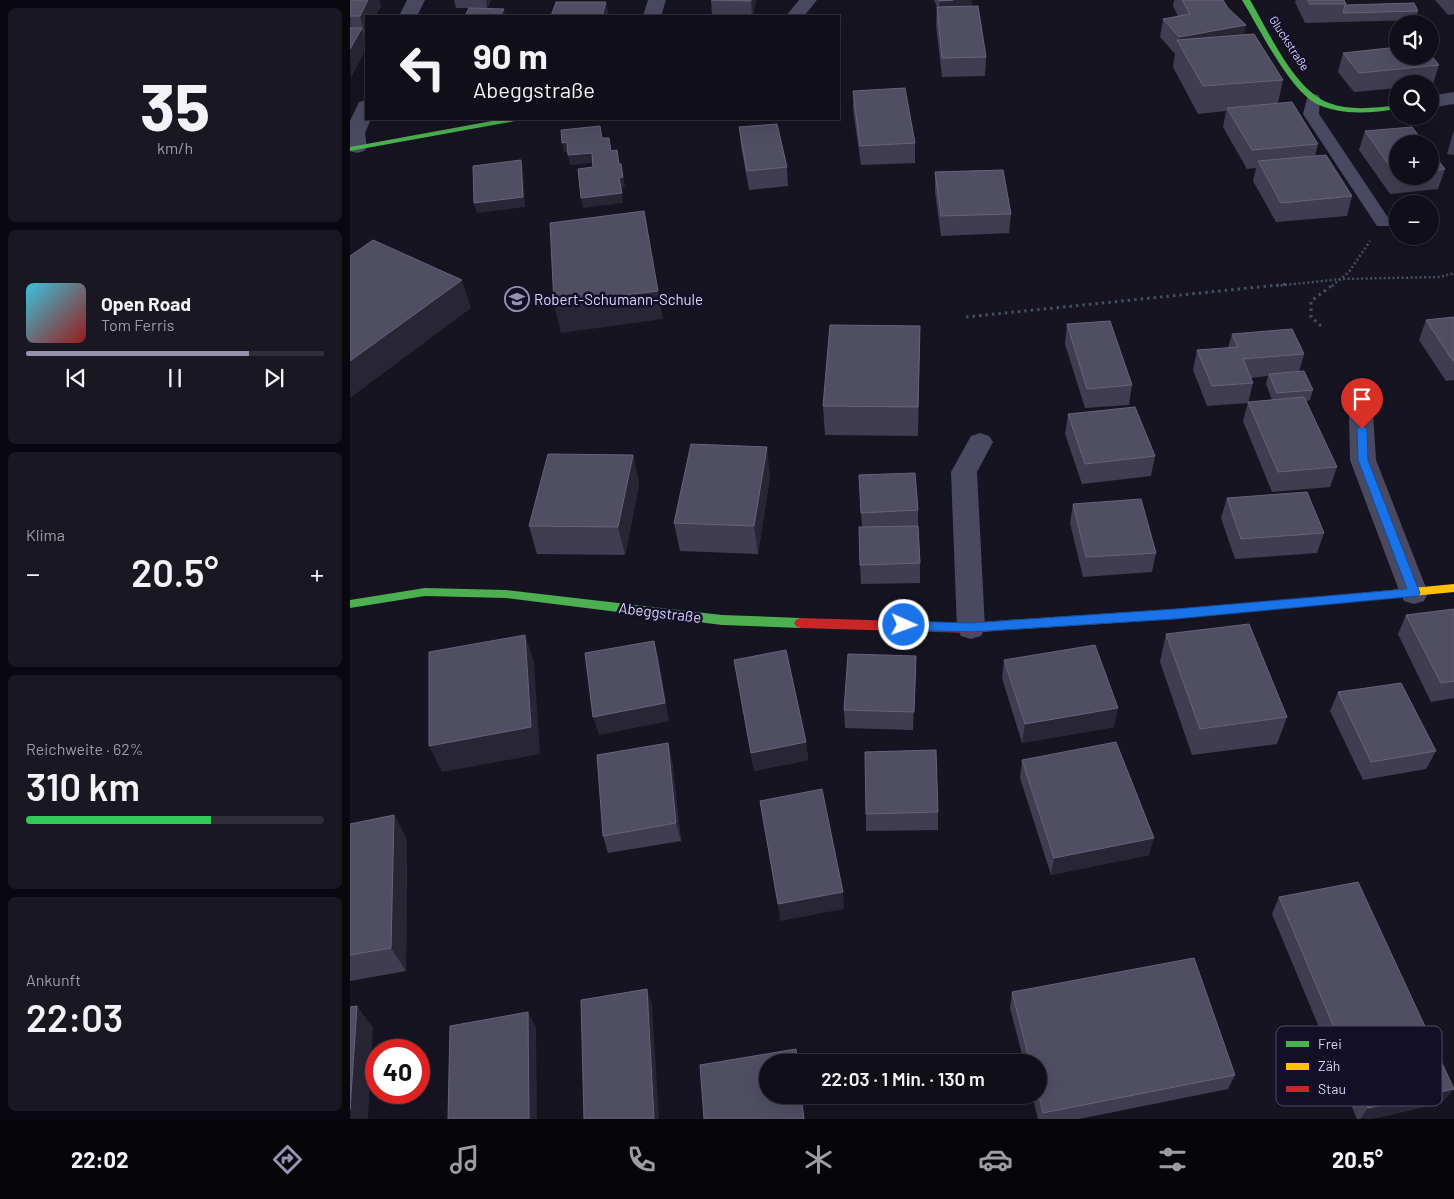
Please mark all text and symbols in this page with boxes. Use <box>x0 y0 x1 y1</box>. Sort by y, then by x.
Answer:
street label: Gluckstraße <box>1267 13 1313 73</box>
map controls <box>1389 15 1439 245</box>
button: sound <box>1389 15 1439 65</box>
text: 90 m <box>473 34 548 76</box>
icon: left <box>390 35 455 100</box>
text: 35 <box>140 66 210 144</box>
button: search <box>1389 75 1439 125</box>
text: Abeggstraße <box>473 76 595 102</box>
button: + <box>1389 135 1439 185</box>
text: km/h <box>157 138 193 157</box>
button: − <box>1389 195 1439 245</box>
school or university icon: Robert-Schumann-Schule <box>504 286 530 312</box>
place label: Robert-Schumann-Schule <box>534 290 703 308</box>
text: Open Road <box>101 292 191 315</box>
text: Tom Ferris <box>101 315 175 334</box>
icon: previous <box>62 364 90 392</box>
icon: pause <box>161 364 189 392</box>
icon: next <box>260 364 288 392</box>
pin <box>1341 378 1383 429</box>
icon: arrive <box>1348 385 1376 413</box>
text: Klima <box>26 525 65 544</box>
text: 20.5° <box>131 549 219 595</box>
text: − <box>26 556 40 590</box>
text: + <box>310 556 324 590</box>
street label: Abeggstraße <box>618 598 702 626</box>
position arrow <box>877 598 929 650</box>
text: Reichweite · 62% <box>26 739 143 758</box>
text: 310 km <box>26 763 140 809</box>
text: Ankunft <box>26 970 81 989</box>
text: 22:03 <box>26 994 123 1040</box>
legend <box>1276 1026 1442 1106</box>
text: Frei <box>1318 1035 1342 1052</box>
speed limit sign: 40 <box>365 1039 430 1104</box>
text: Zäh <box>1318 1057 1340 1074</box>
text: 22:03 · 1 Min. · 130 m <box>821 1067 985 1090</box>
text: Stau <box>1318 1080 1346 1097</box>
icon: directions <box>270 1142 305 1177</box>
icon: music <box>447 1142 482 1177</box>
icon: phone <box>624 1142 659 1177</box>
icon: climate <box>801 1142 836 1177</box>
icon: car <box>978 1142 1013 1177</box>
icon: filters <box>1155 1142 1190 1177</box>
text: 22:02 <box>71 1146 128 1172</box>
text: 20.5° <box>1332 1146 1383 1172</box>

